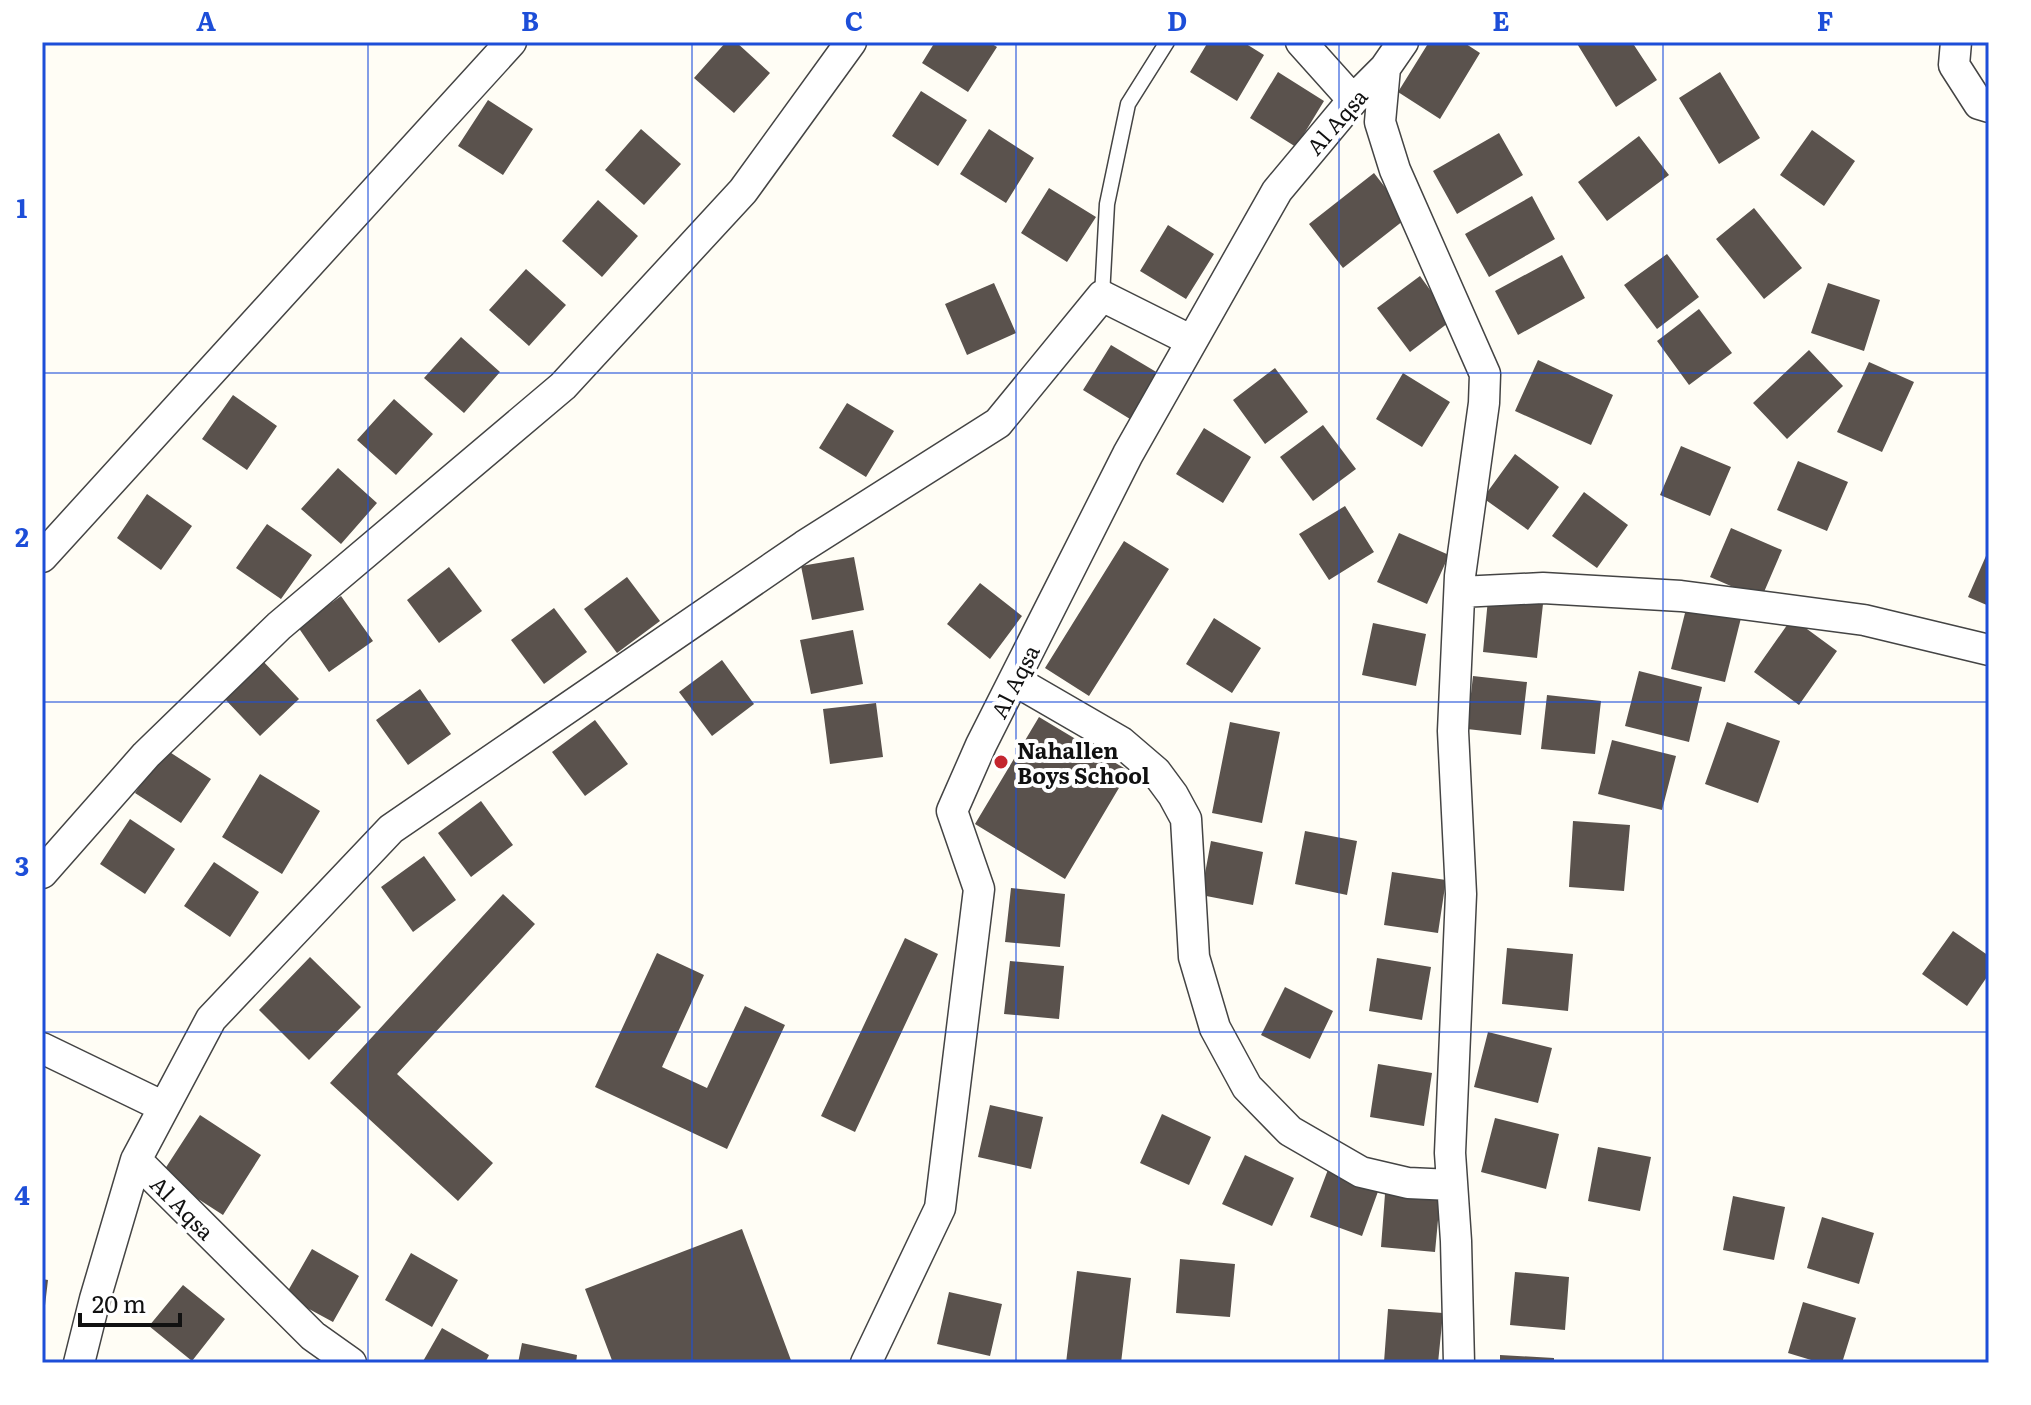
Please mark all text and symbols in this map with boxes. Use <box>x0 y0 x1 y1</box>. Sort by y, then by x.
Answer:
text: A <box>196 0 216 39</box>
text: B <box>521 0 539 39</box>
text: C <box>845 0 863 39</box>
text: D <box>1167 0 1187 39</box>
text: E <box>1492 0 1510 39</box>
text: F <box>1817 0 1833 39</box>
street label: Al Aqsa <box>1298 80 1374 162</box>
text: 1 <box>17 187 28 226</box>
text: 2 <box>15 516 29 555</box>
street label: Al Aqsa <box>981 638 1047 724</box>
place label: Nahallen Boys School <box>1017 733 1150 791</box>
marker: Nahallen Boys School <box>992 753 1010 771</box>
text: 3 <box>15 845 29 884</box>
street label: Al Aqsa <box>143 1167 223 1247</box>
text: 4 <box>14 1174 30 1213</box>
scale bar <box>80 1277 180 1327</box>
text: 20 m <box>92 1285 146 1320</box>

